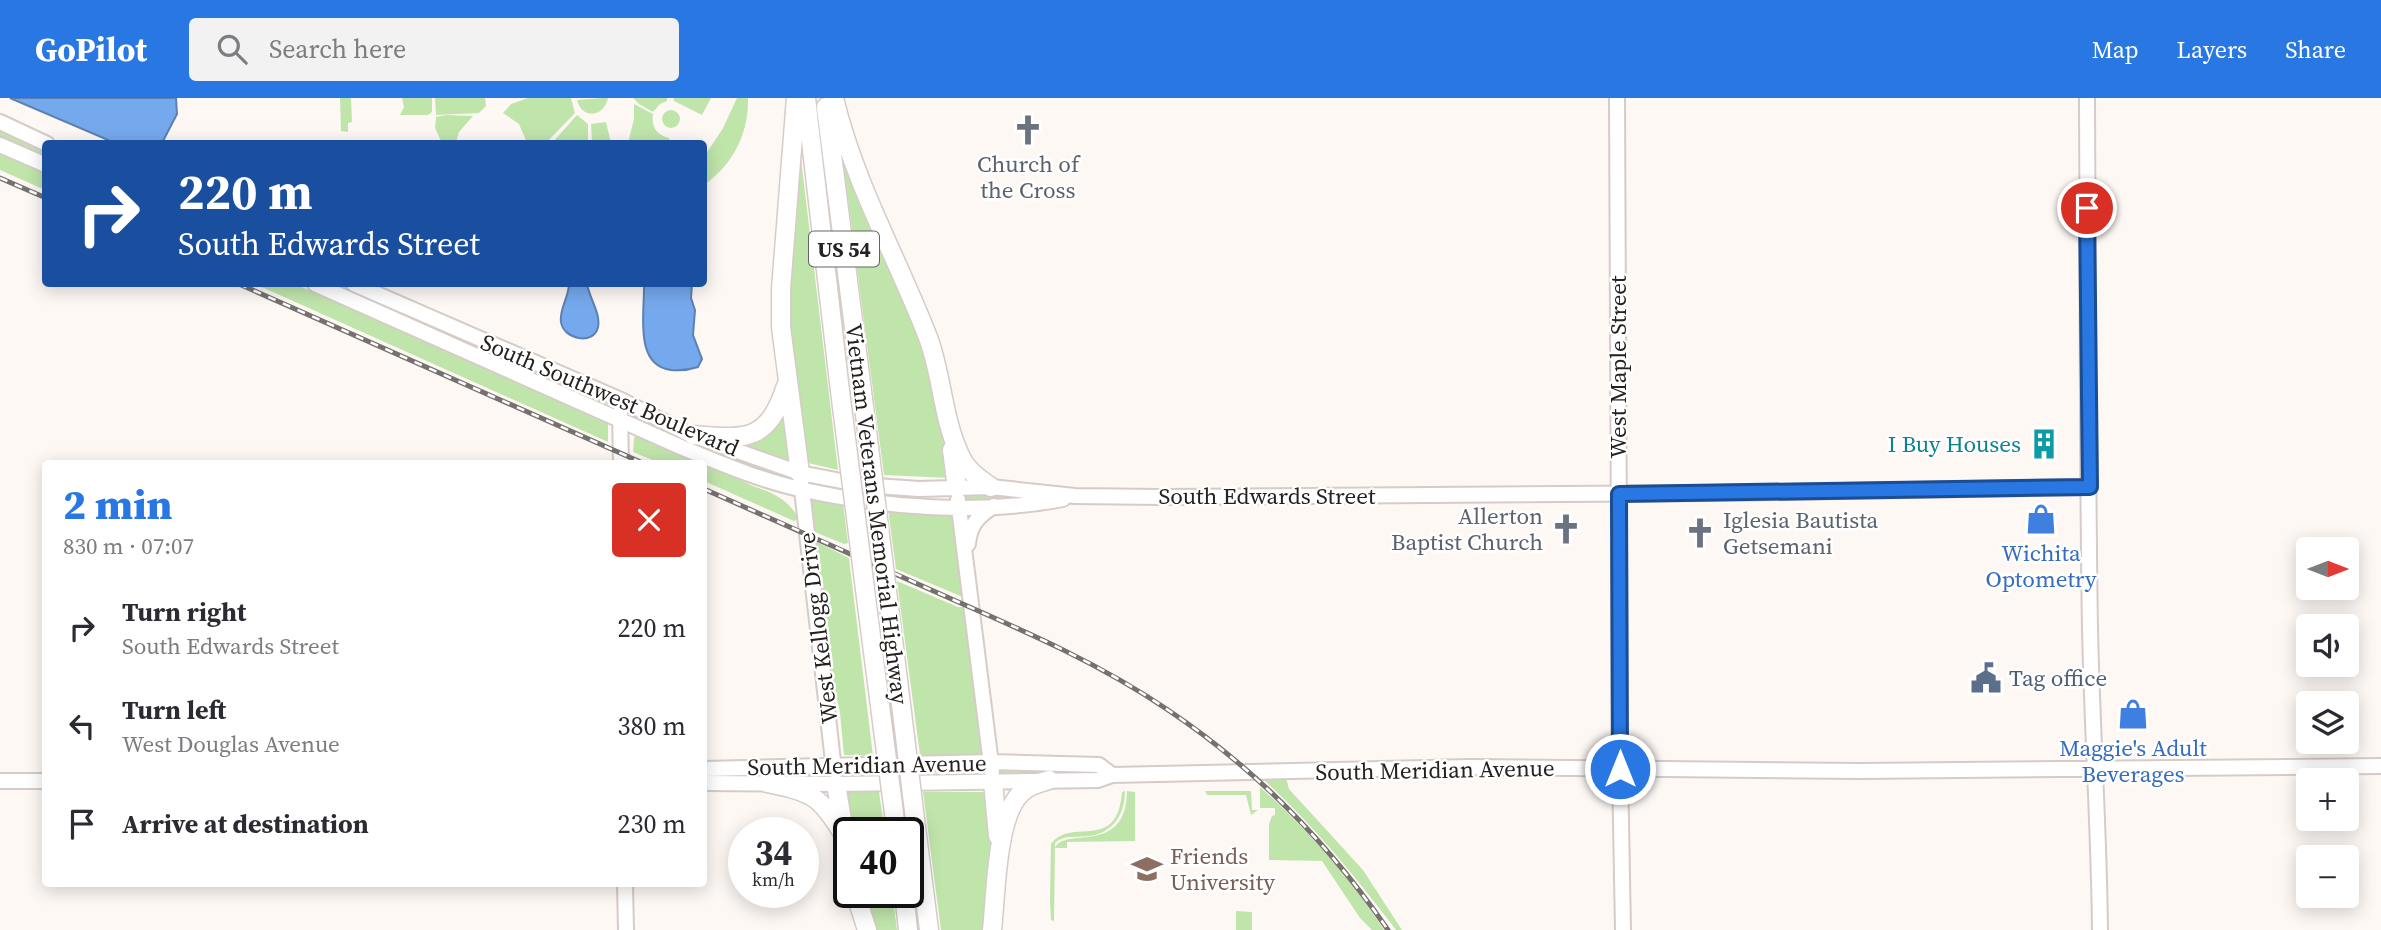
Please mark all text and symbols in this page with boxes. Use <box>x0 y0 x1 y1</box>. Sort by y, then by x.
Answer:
search box <box>189 18 679 81</box>
text: GoPilot <box>35 27 147 72</box>
icon: search <box>213 30 251 68</box>
text: Search here <box>269 31 406 67</box>
text: Map <box>2092 33 2139 66</box>
text: Layers <box>2177 33 2247 66</box>
text: Share <box>2285 33 2346 66</box>
church icon: Church of the Cross <box>1011 113 1045 147</box>
place label: Church of the Cross <box>977 148 1081 206</box>
text: 220 m <box>178 158 313 225</box>
icon: right <box>63 168 154 259</box>
pin <box>2057 178 2117 238</box>
icon: arrive <box>2068 189 2106 227</box>
text: South Edwards Street <box>178 222 480 266</box>
road number: US 54 <box>809 232 879 266</box>
street label: West Maple Street <box>1602 275 1634 459</box>
street label: Vietnam Veterans Memorial Highway <box>838 322 916 706</box>
street label: South Southwest Boulevard <box>476 326 744 464</box>
building icon: I Buy Houses <box>2027 427 2061 461</box>
place label: I Buy Houses <box>1888 428 2021 460</box>
text: 2 min <box>63 475 173 533</box>
street label: South Edwards Street <box>1158 480 1376 512</box>
button: close <box>612 483 686 557</box>
place label: Allerton Baptist Church <box>1391 500 1543 558</box>
shop icon: Wichita Optometry <box>2024 502 2058 536</box>
place label: Iglesia Bautista Getsemani <box>1723 504 1879 562</box>
church icon: Allerton Baptist Church <box>1549 512 1583 546</box>
church icon: Iglesia Bautista Getsemani <box>1683 516 1717 550</box>
text: 830 m · 07:07 <box>63 530 194 562</box>
street label: West Kellogg Drive <box>790 531 846 725</box>
place label: Wichita Optometry <box>1985 537 2097 595</box>
north arrow <box>2296 537 2359 600</box>
map controls <box>2296 537 2359 908</box>
text: Turn right <box>122 594 246 630</box>
icon: right <box>63 609 101 647</box>
text: 220 m <box>618 610 686 646</box>
button: sound <box>2296 614 2359 677</box>
text: South Edwards Street <box>122 630 339 662</box>
public building icon: Tag office <box>1969 661 2003 695</box>
place label: Tag office <box>2009 662 2107 694</box>
button: layers <box>2296 691 2359 754</box>
text: Turn left <box>122 692 226 728</box>
shop icon: Maggie's Adult Beverages <box>2116 697 2150 731</box>
icon: left <box>63 707 101 745</box>
text: 380 m <box>618 708 686 744</box>
text: West Douglas Avenue <box>122 728 340 760</box>
position arrow <box>1583 732 1657 806</box>
place label: Maggie's Adult Beverages <box>2059 732 2207 790</box>
street label: South Meridian Avenue <box>747 747 987 783</box>
street label: South Meridian Avenue <box>1315 752 1555 788</box>
button: + <box>2296 768 2359 831</box>
icon: arrive <box>63 805 101 843</box>
text: Arrive at destination <box>122 806 369 842</box>
text: 230 m <box>618 806 686 842</box>
speed limit sign: 40 <box>833 817 924 908</box>
text: 34 <box>755 829 792 877</box>
place label: Friends University <box>1170 840 1275 898</box>
button: − <box>2296 845 2359 908</box>
school or university icon: Friends University <box>1130 852 1164 886</box>
text: km/h <box>752 867 795 892</box>

